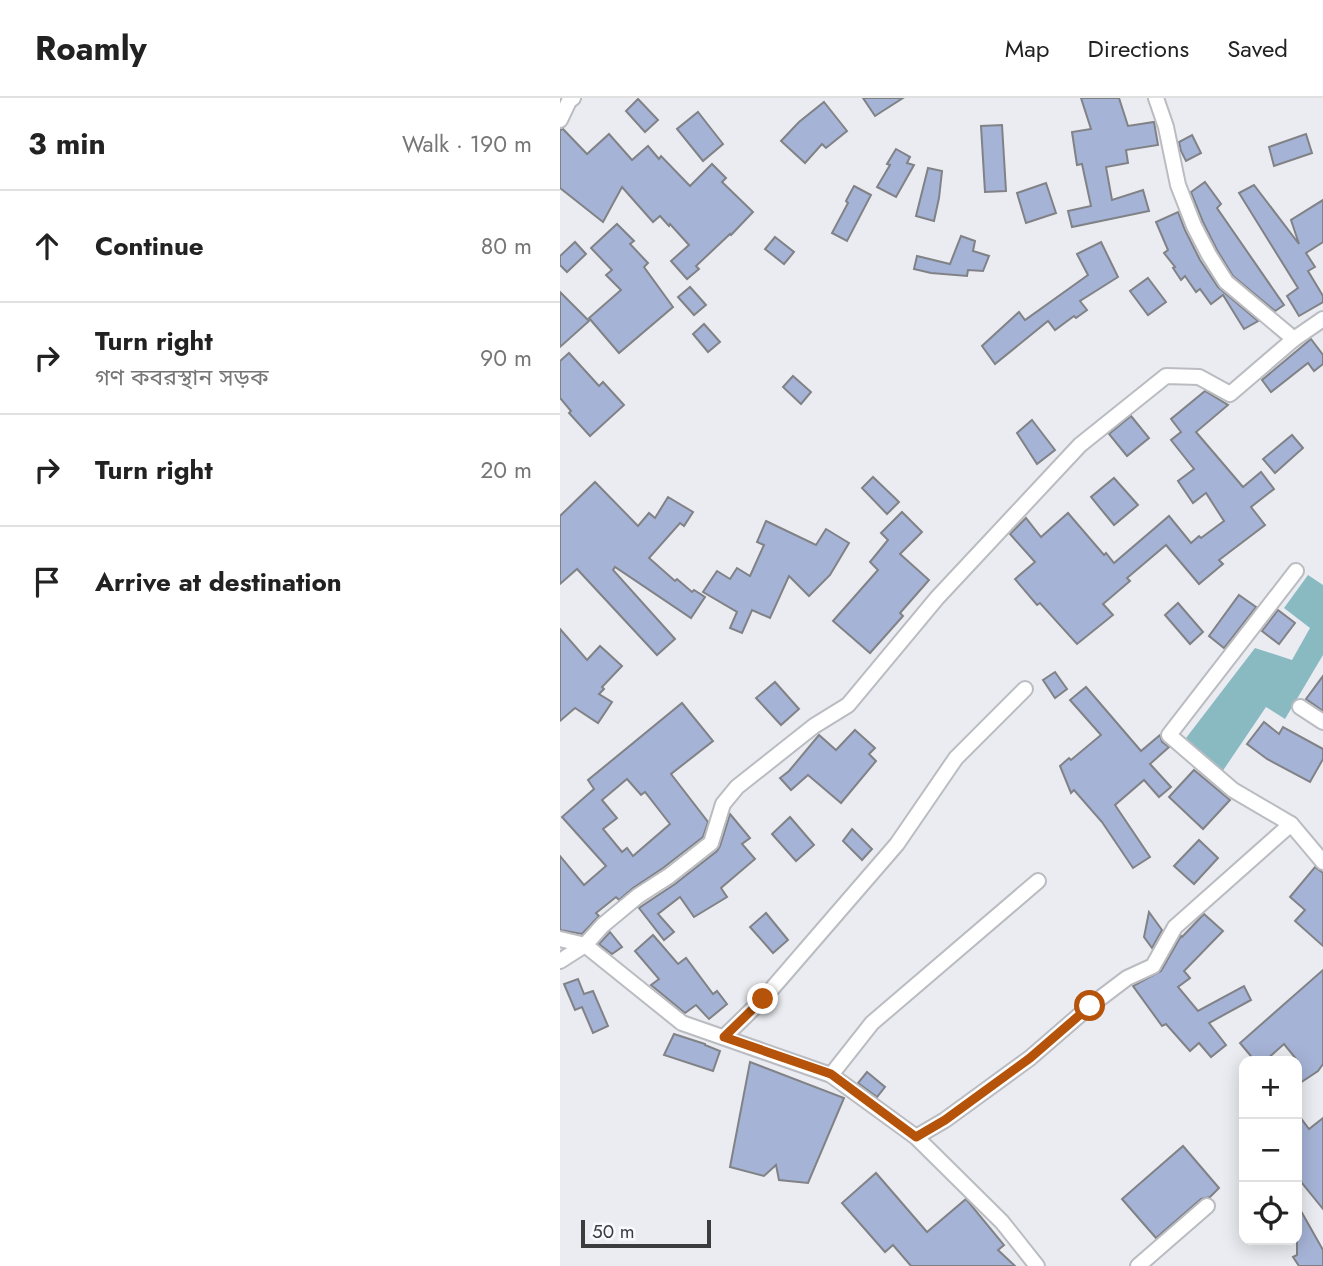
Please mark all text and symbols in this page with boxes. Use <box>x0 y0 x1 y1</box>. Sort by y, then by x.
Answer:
text: Roamly <box>35 25 147 72</box>
text: Map <box>1005 31 1050 66</box>
text: Directions <box>1088 31 1189 66</box>
text: Saved <box>1227 31 1288 66</box>
text: 3 min <box>28 122 106 165</box>
text: Walk · 190 m <box>402 127 532 161</box>
icon: ahead <box>28 227 66 265</box>
text: Continue <box>95 227 204 265</box>
text: 80 m <box>481 229 532 263</box>
text: Turn right <box>95 322 213 360</box>
icon: right <box>28 339 66 377</box>
text: 90 m <box>480 341 532 375</box>
text: গণ কবরস্থান সড়ক <box>95 360 268 394</box>
icon: right <box>28 451 66 489</box>
text: Turn right <box>95 451 213 489</box>
text: 20 m <box>480 453 532 487</box>
icon: arrive <box>28 563 66 601</box>
text: Arrive at destination <box>95 563 342 601</box>
route end <box>747 983 778 1014</box>
route start <box>1074 990 1105 1021</box>
map controls <box>1239 1056 1302 1245</box>
button: + <box>1239 1056 1302 1119</box>
button: − <box>1239 1119 1302 1182</box>
button: locate <box>1239 1182 1302 1245</box>
scale bar <box>581 1217 710 1249</box>
text: 50 m <box>592 1218 635 1245</box>

